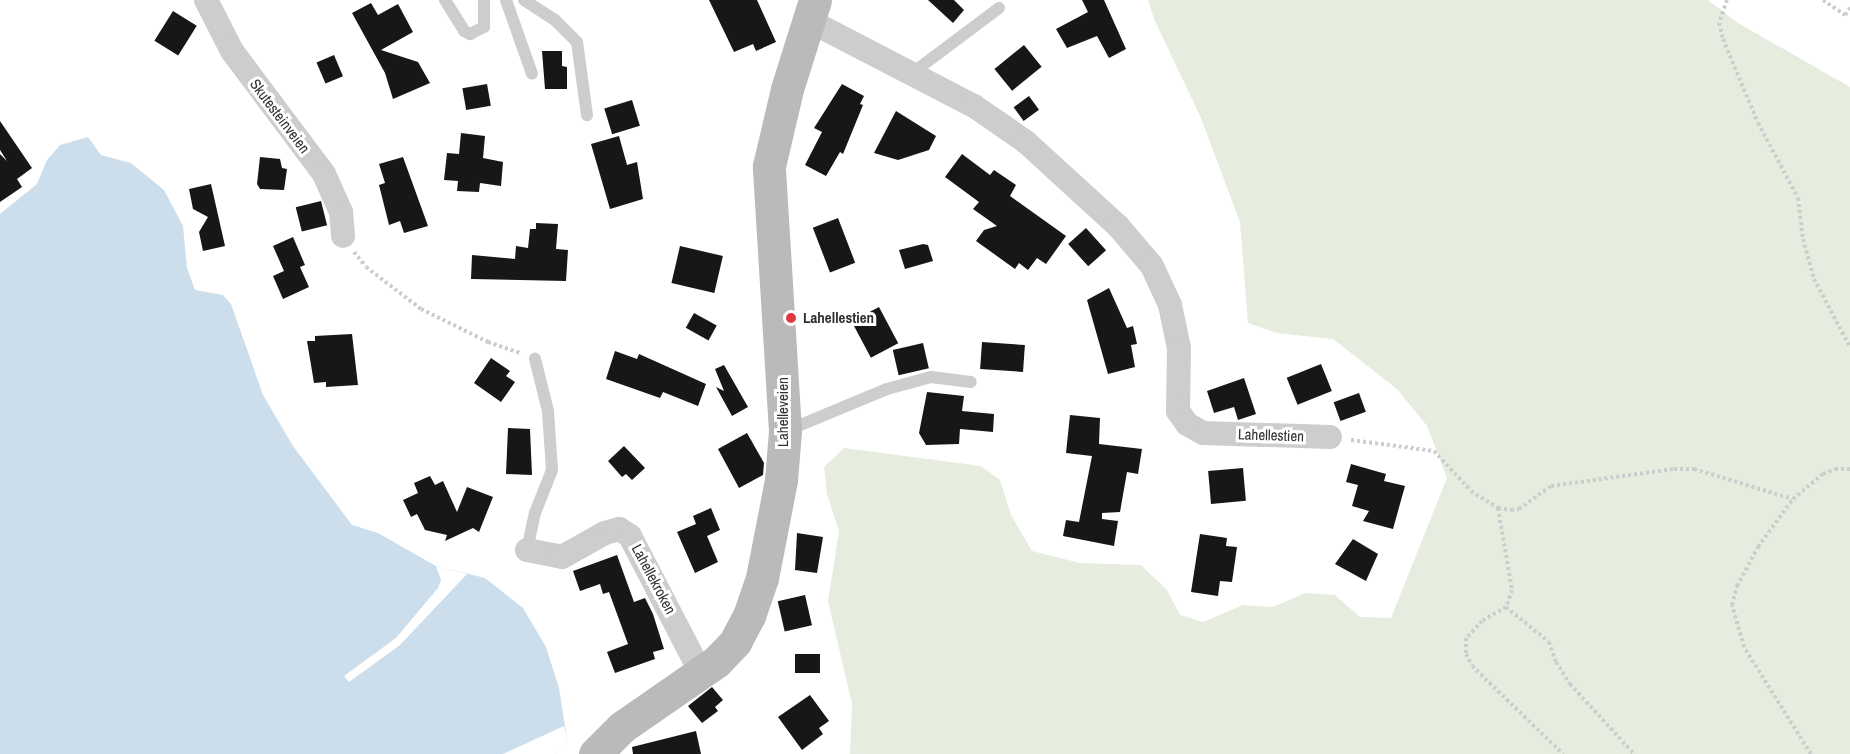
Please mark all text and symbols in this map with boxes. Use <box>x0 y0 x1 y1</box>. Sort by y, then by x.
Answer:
street label: Skutesteinveien <box>246 75 314 157</box>
place label: Lahellestien <box>803 309 874 327</box>
marker: Lahellestien <box>784 311 798 325</box>
street label: Lahelleveien <box>774 377 792 447</box>
street label: Lahellestien <box>1238 425 1304 445</box>
street label: Lahellekroken <box>628 541 680 617</box>

